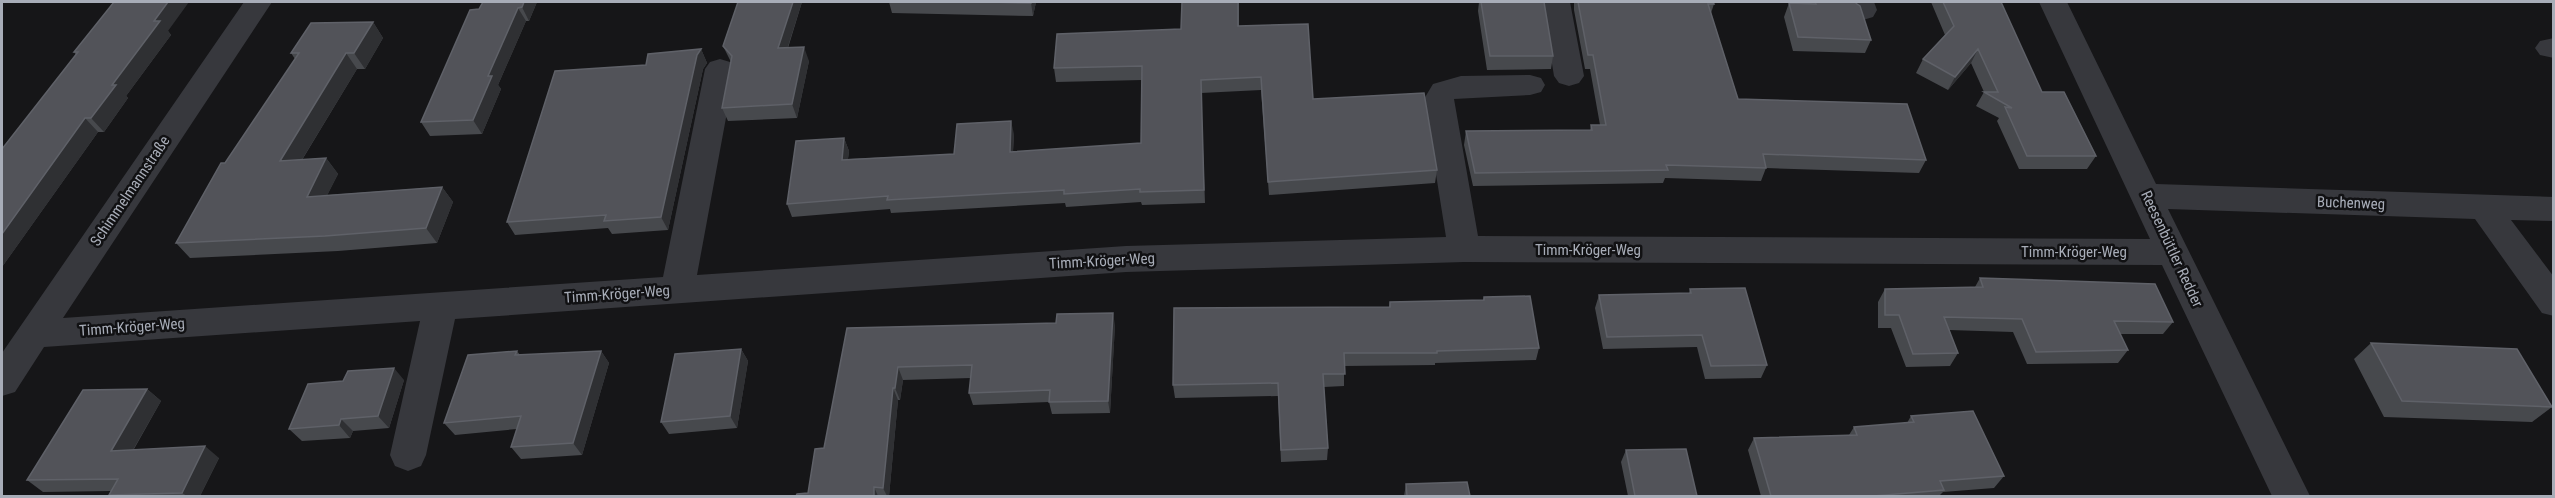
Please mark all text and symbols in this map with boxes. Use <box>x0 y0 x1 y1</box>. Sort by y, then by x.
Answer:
street label: Schimmelmannstraße <box>86 132 174 250</box>
street label: Reesenbüttler Redder <box>2137 188 2207 311</box>
street label: Buchenweg <box>2317 193 2385 213</box>
street label: Timm-Kröger-Weg <box>1535 241 1641 259</box>
street label: Timm-Kröger-Weg <box>2021 243 2127 261</box>
street label: Timm-Kröger-Weg <box>1049 249 1155 273</box>
street label: Timm-Kröger-Weg <box>563 281 671 307</box>
street label: Timm-Kröger-Weg <box>78 314 186 340</box>

